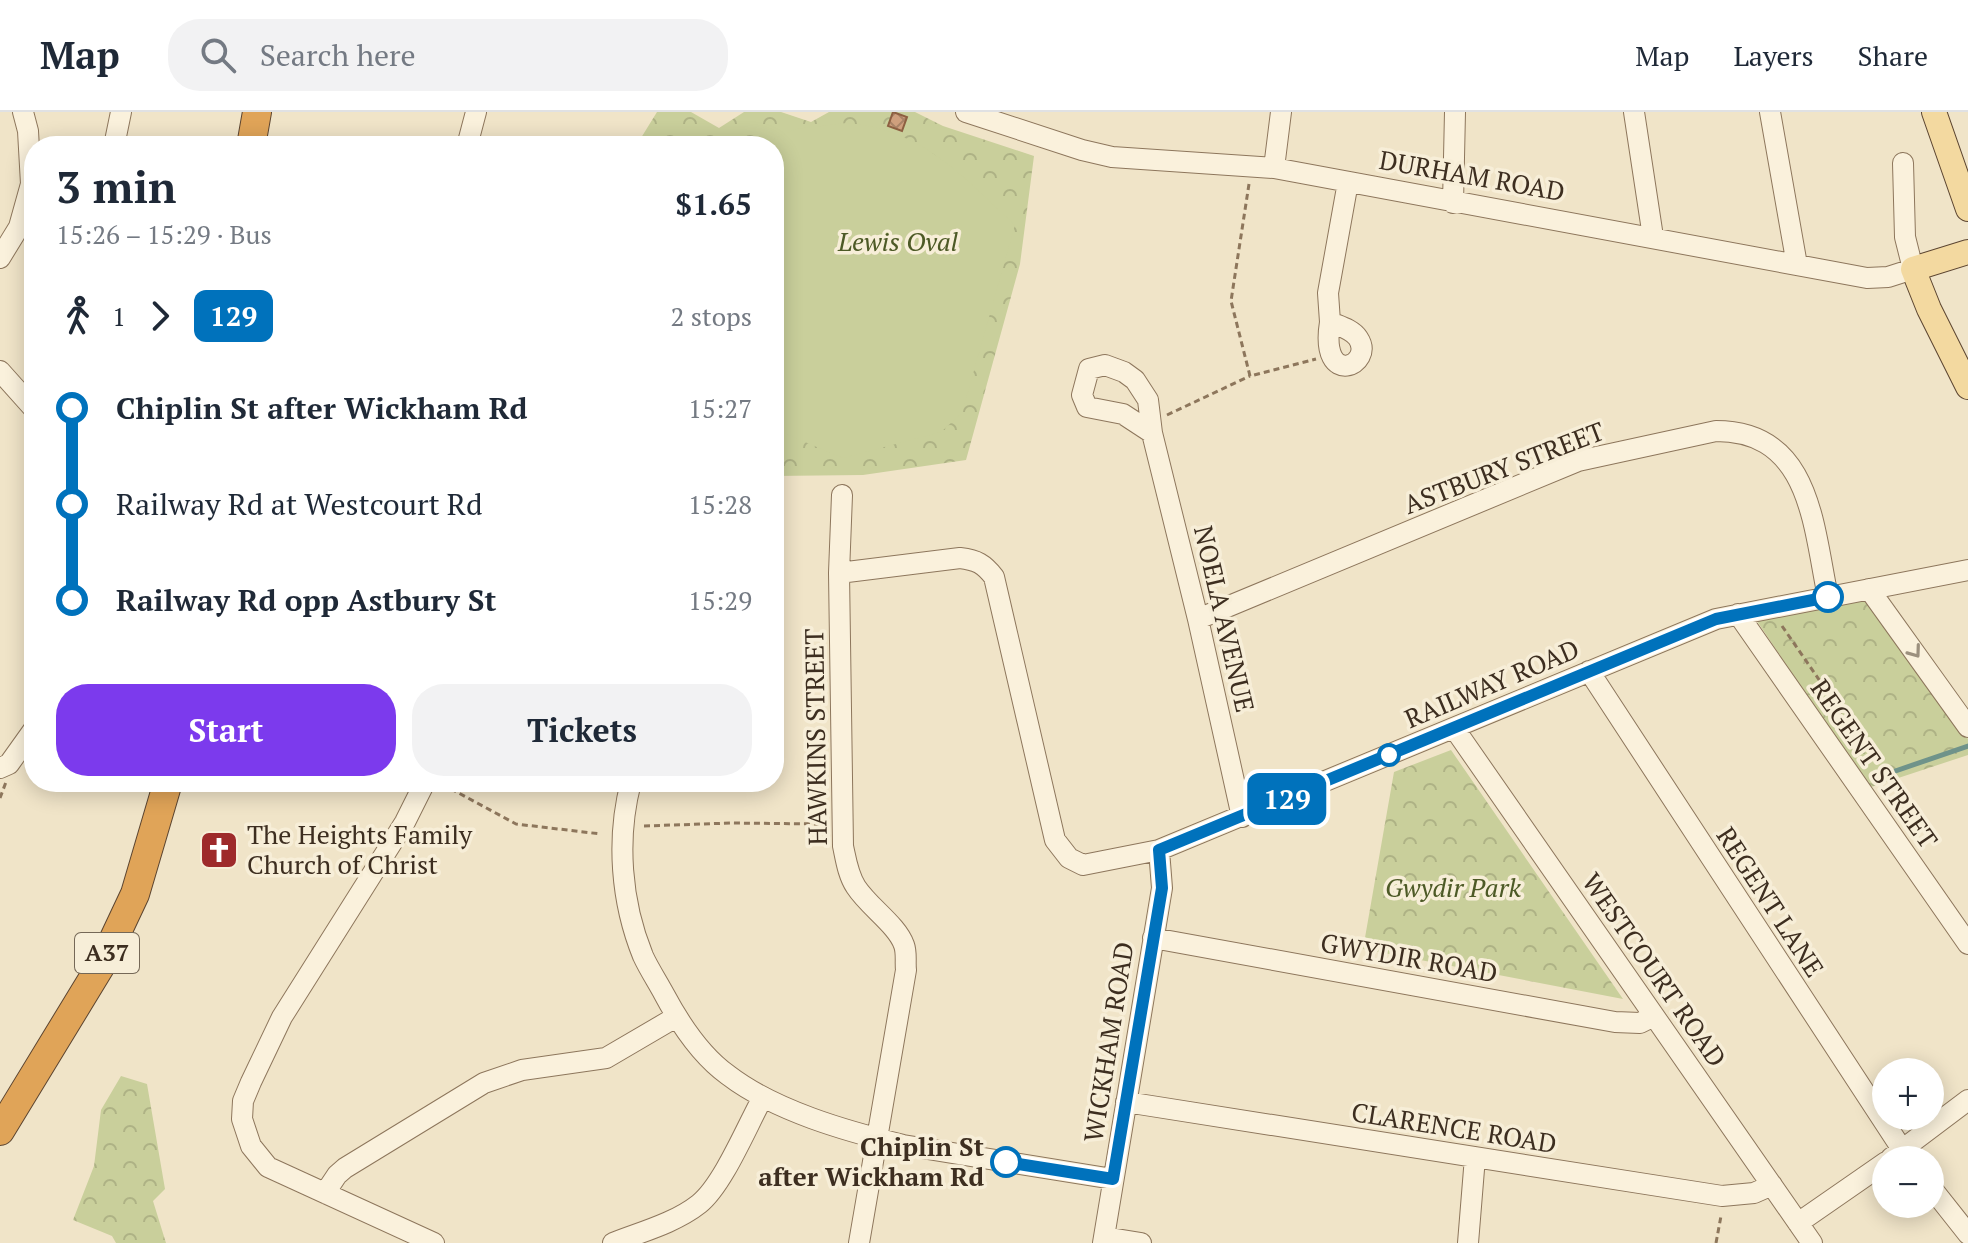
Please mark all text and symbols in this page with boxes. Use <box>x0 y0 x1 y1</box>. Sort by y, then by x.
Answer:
search box <box>168 19 728 91</box>
text: Map <box>40 30 120 80</box>
icon: search <box>196 33 240 77</box>
text: Search here <box>260 35 416 75</box>
text: Map <box>1635 37 1689 74</box>
text: Layers <box>1733 37 1814 74</box>
text: Share <box>1858 37 1928 74</box>
street label: DURHAM ROAD <box>1377 142 1568 208</box>
text: 3 min <box>56 157 176 216</box>
text: $1.65 <box>675 184 752 224</box>
text: 15:26 – 15:29 · Bus <box>56 217 272 251</box>
park label: Lewis Oval <box>837 224 959 258</box>
icon: walk <box>56 294 100 338</box>
icon: forward <box>138 294 182 338</box>
text: 129 <box>210 297 257 334</box>
text: 1 <box>112 299 126 333</box>
text: 2 stops <box>671 299 752 333</box>
text: Chiplin St after Wickham Rd <box>116 388 528 428</box>
text: 15:27 <box>688 391 752 425</box>
street label: ASTBURY STREET <box>1398 413 1609 521</box>
text: Railway Rd at Westcourt Rd <box>116 484 483 524</box>
text: 15:28 <box>688 487 752 521</box>
street label: NOELA AVENUE <box>1187 522 1263 715</box>
text: Railway Rd opp Astbury St <box>116 580 496 620</box>
unlabelled marker <box>1813 582 1843 612</box>
text: 15:29 <box>688 583 752 617</box>
street label: HAWKINS STREET <box>796 628 834 846</box>
street label: RAILWAY ROAD <box>1399 631 1584 735</box>
one-way arrow <box>1905 644 1920 658</box>
street label: REGENT STREET <box>1804 672 1946 855</box>
button: Start <box>56 684 396 776</box>
button: Tickets <box>412 684 752 776</box>
unlabelled marker <box>1378 744 1400 766</box>
line badge: 129 <box>1241 773 1333 825</box>
text: 129 <box>1263 780 1311 817</box>
place label: The Heights Family Church of Christ <box>247 817 473 881</box>
street label: REGENT LANE <box>1710 820 1832 983</box>
church icon: The Heights Family Church of Christ <box>198 829 240 871</box>
street label: WESTCOURT ROAD <box>1575 866 1734 1073</box>
park label: Gwydir Park <box>1385 870 1521 904</box>
street label: GWYDIR ROAD <box>1318 925 1500 989</box>
road number: A37 <box>75 933 139 973</box>
street label: WICKHAM ROAD <box>1075 939 1141 1144</box>
map controls <box>1872 1058 1944 1218</box>
button: + <box>1872 1058 1944 1130</box>
street label: CLARENCE ROAD <box>1349 1094 1559 1160</box>
place label: Chiplin St after Wickham Rd <box>758 1129 985 1193</box>
button: − <box>1872 1146 1944 1218</box>
marker: Chiplin St after Wickham Rd <box>991 1147 1021 1177</box>

